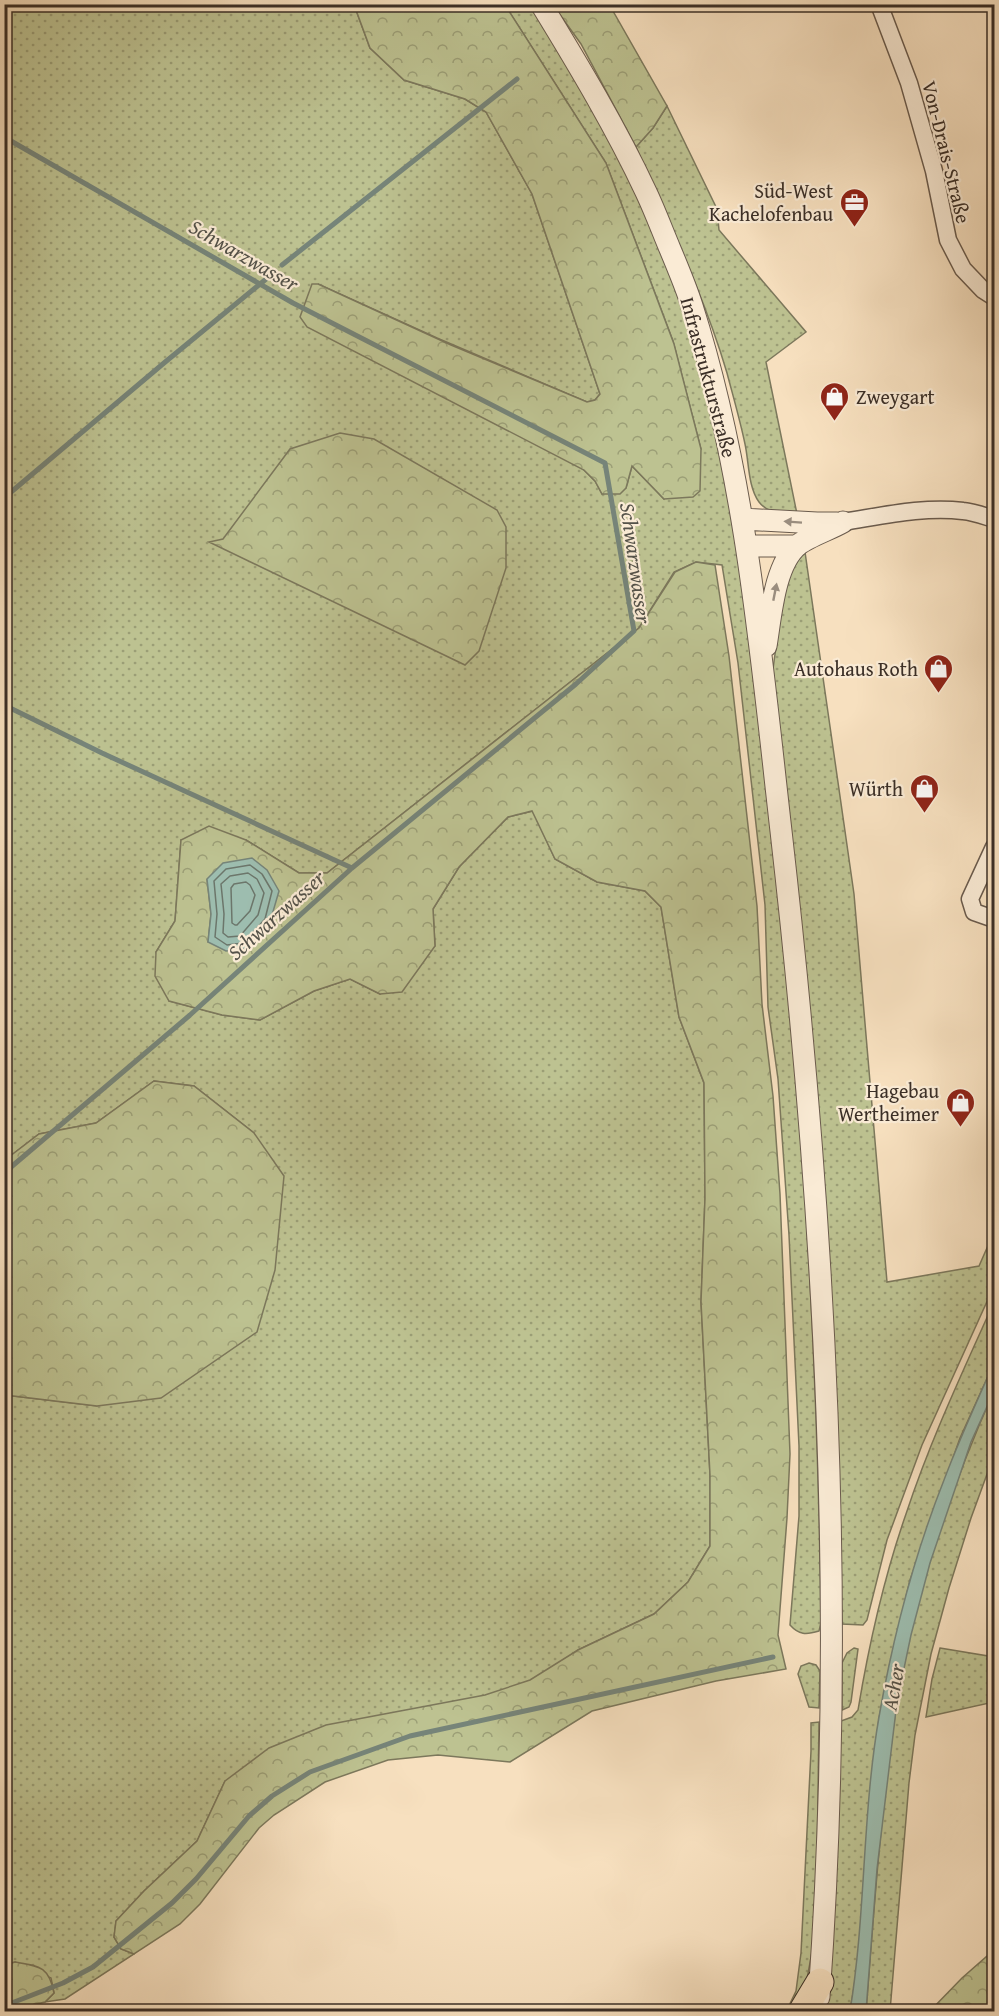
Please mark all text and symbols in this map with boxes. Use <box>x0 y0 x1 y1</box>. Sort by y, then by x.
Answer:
street label: Von-Drais-Straße <box>915 78 979 226</box>
place label: Süd-West Kachelofenbau <box>709 176 833 228</box>
office icon: Süd-West Kachelofenbau <box>838 186 870 228</box>
water label: Schwarzwasser <box>183 211 306 299</box>
street label: Infrastrukturstraße <box>674 293 744 461</box>
shop icon: Zweygart <box>819 380 851 422</box>
place label: Zweygart <box>856 382 934 411</box>
water label: Schwarzwasser <box>612 501 660 627</box>
one-way arrow <box>783 517 802 527</box>
one-way arrow <box>771 582 780 601</box>
shop icon: Autohaus Roth <box>923 652 955 694</box>
place label: Autohaus Roth <box>794 654 918 683</box>
shop icon: Würth <box>908 772 940 814</box>
place label: Würth <box>849 774 903 803</box>
water label: Schwarzwasser <box>220 862 333 967</box>
place label: Hagebau Wertheimer <box>838 1076 939 1128</box>
shop icon: Hagebau Wertheimer <box>944 1086 976 1128</box>
water label: Acher <box>873 1660 913 1714</box>

